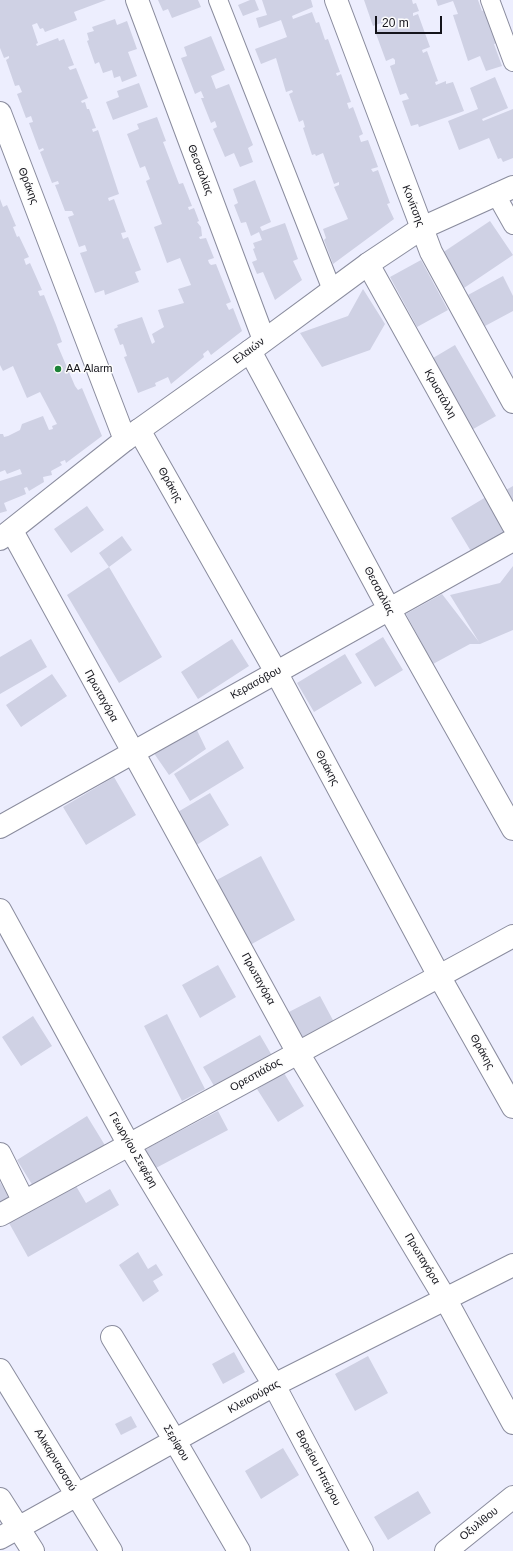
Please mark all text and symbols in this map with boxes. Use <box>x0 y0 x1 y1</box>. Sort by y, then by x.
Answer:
scale bar <box>377 8 444 34</box>
text: 20 m <box>382 16 409 30</box>
street label: Θεσσαλίας <box>184 143 216 197</box>
street label: Θράκης <box>15 166 41 206</box>
street label: Κονίτσης <box>399 183 427 229</box>
street label: Ελαιών <box>231 335 267 367</box>
place label: AA Alarm <box>66 362 112 376</box>
marker: AA Alarm <box>53 364 63 374</box>
street label: Κρυστάλλη <box>421 367 459 421</box>
street label: Θράκης <box>155 465 185 505</box>
street label: Θεσσαλίας <box>361 565 397 617</box>
street label: Κερασόβου <box>228 664 284 702</box>
street label: Πρωταγόρα <box>81 668 121 724</box>
street label: Θράκης <box>312 748 342 788</box>
street label: Πρωταγόρα <box>238 951 278 1007</box>
street label: Θράκης <box>467 1032 497 1072</box>
street label: Ορεστιάδος <box>228 1055 284 1095</box>
street label: Γεωργίου Σεφέρη <box>106 1110 160 1190</box>
street label: Πρωταγόρα <box>402 1231 442 1287</box>
street label: Κλεισούρας <box>226 1377 282 1417</box>
street label: Σερίφου <box>160 1423 192 1463</box>
street label: Αλικαρνασσού <box>31 1426 79 1494</box>
street label: Βορείου Ηπείρου <box>293 1428 343 1508</box>
street label: Οξυλίθου <box>457 1504 501 1544</box>

